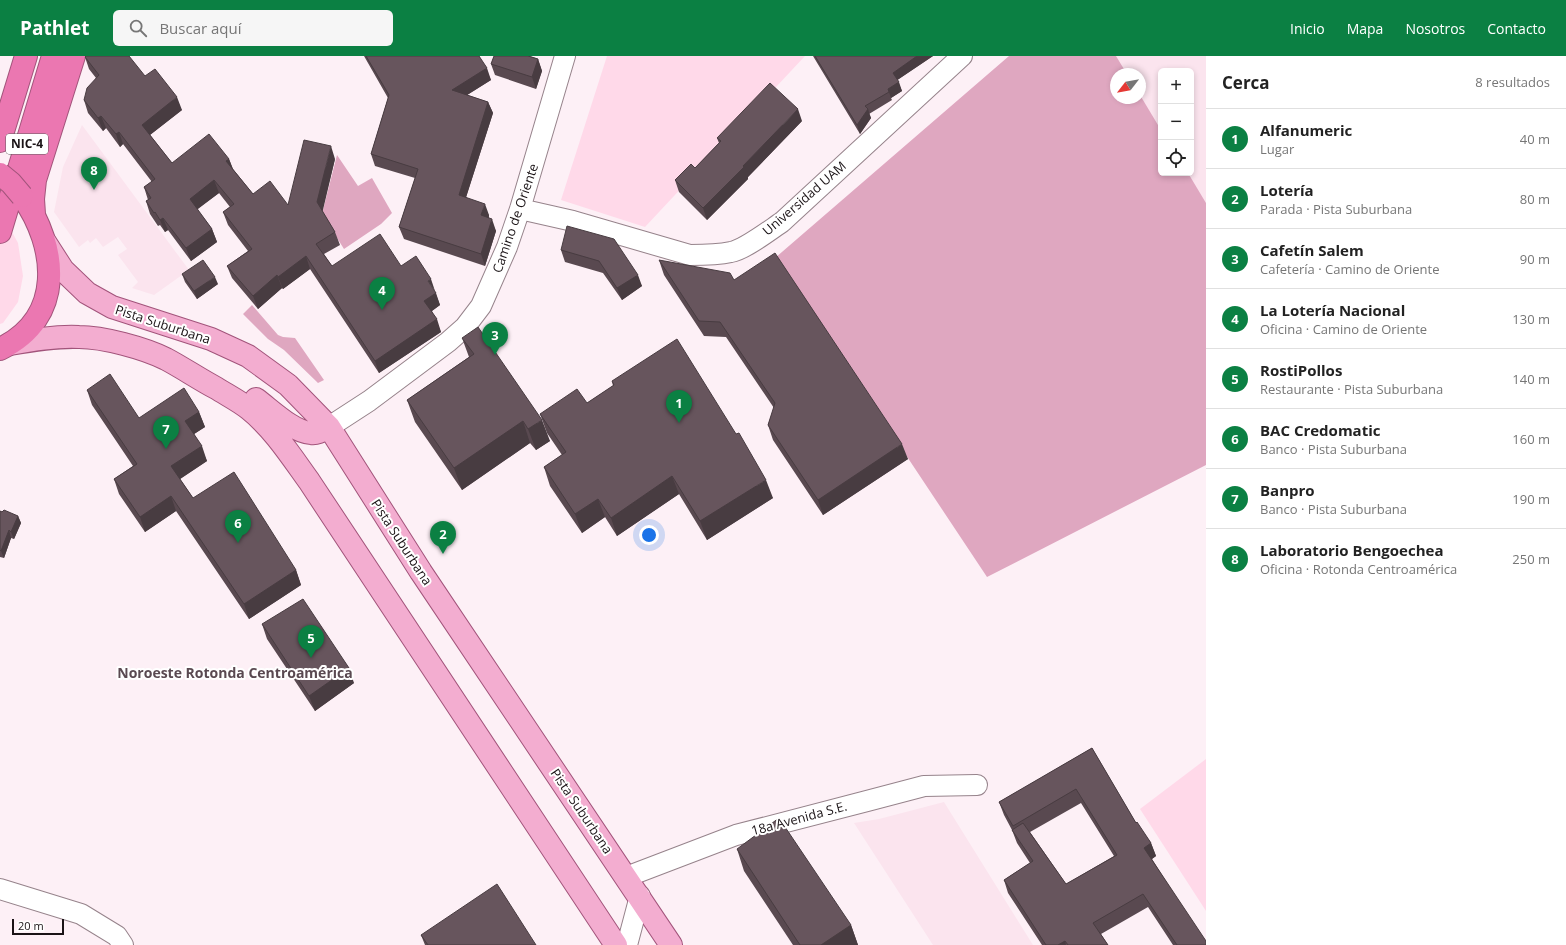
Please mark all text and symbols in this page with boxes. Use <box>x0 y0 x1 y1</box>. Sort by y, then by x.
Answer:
search box <box>113 10 393 46</box>
text: Pathlet <box>20 15 89 41</box>
icon: search <box>127 17 149 39</box>
text: Buscar aquí <box>159 18 242 38</box>
text: Inicio <box>1290 19 1325 38</box>
text: Mapa <box>1347 19 1383 38</box>
text: Nosotros <box>1405 19 1465 38</box>
text: Contacto <box>1487 19 1546 38</box>
north arrow <box>1110 68 1146 104</box>
map controls <box>1158 68 1194 176</box>
button: + <box>1158 68 1194 104</box>
text: Cerca <box>1222 71 1270 94</box>
text: 8 resultados <box>1475 73 1550 91</box>
button: − <box>1158 104 1194 140</box>
text: Alfanumeric <box>1260 120 1352 140</box>
text: 1 <box>1231 130 1239 148</box>
text: 40 m <box>1520 130 1550 148</box>
road number: NIC-4 <box>6 134 48 154</box>
button: locate <box>1158 140 1194 176</box>
text: Lugar <box>1260 140 1294 158</box>
pin: 8 <box>81 157 107 190</box>
street label: Universidad UAM <box>758 157 850 239</box>
street label: Camino de Oriente <box>488 161 542 275</box>
text: Lotería <box>1260 180 1314 200</box>
text: 2 <box>1231 190 1239 208</box>
text: 80 m <box>1520 190 1550 208</box>
text: Parada · Pista Suburbana <box>1260 200 1412 218</box>
text: Cafetín Salem <box>1260 240 1364 260</box>
text: 3 <box>1231 250 1239 268</box>
text: 90 m <box>1520 250 1550 268</box>
text: Cafetería · Camino de Oriente <box>1260 260 1439 278</box>
pin: 4 <box>369 277 395 310</box>
street label: Pista Suburbana <box>113 300 213 348</box>
text: La Lotería Nacional <box>1260 300 1405 320</box>
text: 4 <box>1231 310 1239 328</box>
text: 130 m <box>1512 310 1550 328</box>
text: Oficina · Camino de Oriente <box>1260 320 1427 338</box>
pin: 3 <box>482 322 508 355</box>
text: RostiPollos <box>1260 360 1342 380</box>
text: 5 <box>1231 370 1239 388</box>
text: 140 m <box>1512 370 1550 388</box>
text: Restaurante · Pista Suburbana <box>1260 380 1443 398</box>
pin: 1 <box>666 390 692 423</box>
pin: 7 <box>153 416 179 449</box>
text: BAC Credomatic <box>1260 420 1380 440</box>
text: 6 <box>1231 430 1239 448</box>
text: 160 m <box>1512 430 1550 448</box>
text: Banco · Pista Suburbana <box>1260 440 1407 458</box>
text: Banpro <box>1260 480 1315 500</box>
text: 7 <box>1231 490 1239 508</box>
text: 190 m <box>1512 490 1550 508</box>
street label: Pista Suburbana <box>367 495 437 589</box>
text: Banco · Pista Suburbana <box>1260 500 1407 518</box>
pin: 6 <box>225 510 251 543</box>
pin: 2 <box>430 521 456 554</box>
your location <box>639 525 659 545</box>
text: Laboratorio Bengoechea <box>1260 540 1443 560</box>
text: 8 <box>1231 550 1239 568</box>
text: 250 m <box>1512 550 1550 568</box>
text: Oficina · Rotonda Centroamérica <box>1260 560 1457 578</box>
pin: 5 <box>298 625 324 658</box>
district label: Noroeste Rotonda Centroamérica <box>117 663 353 682</box>
street label: Pista Suburbana <box>547 765 617 857</box>
street label: 18a Avenida S.E. <box>749 797 849 839</box>
scale bar <box>12 917 64 936</box>
text: 20 m <box>18 918 44 933</box>

